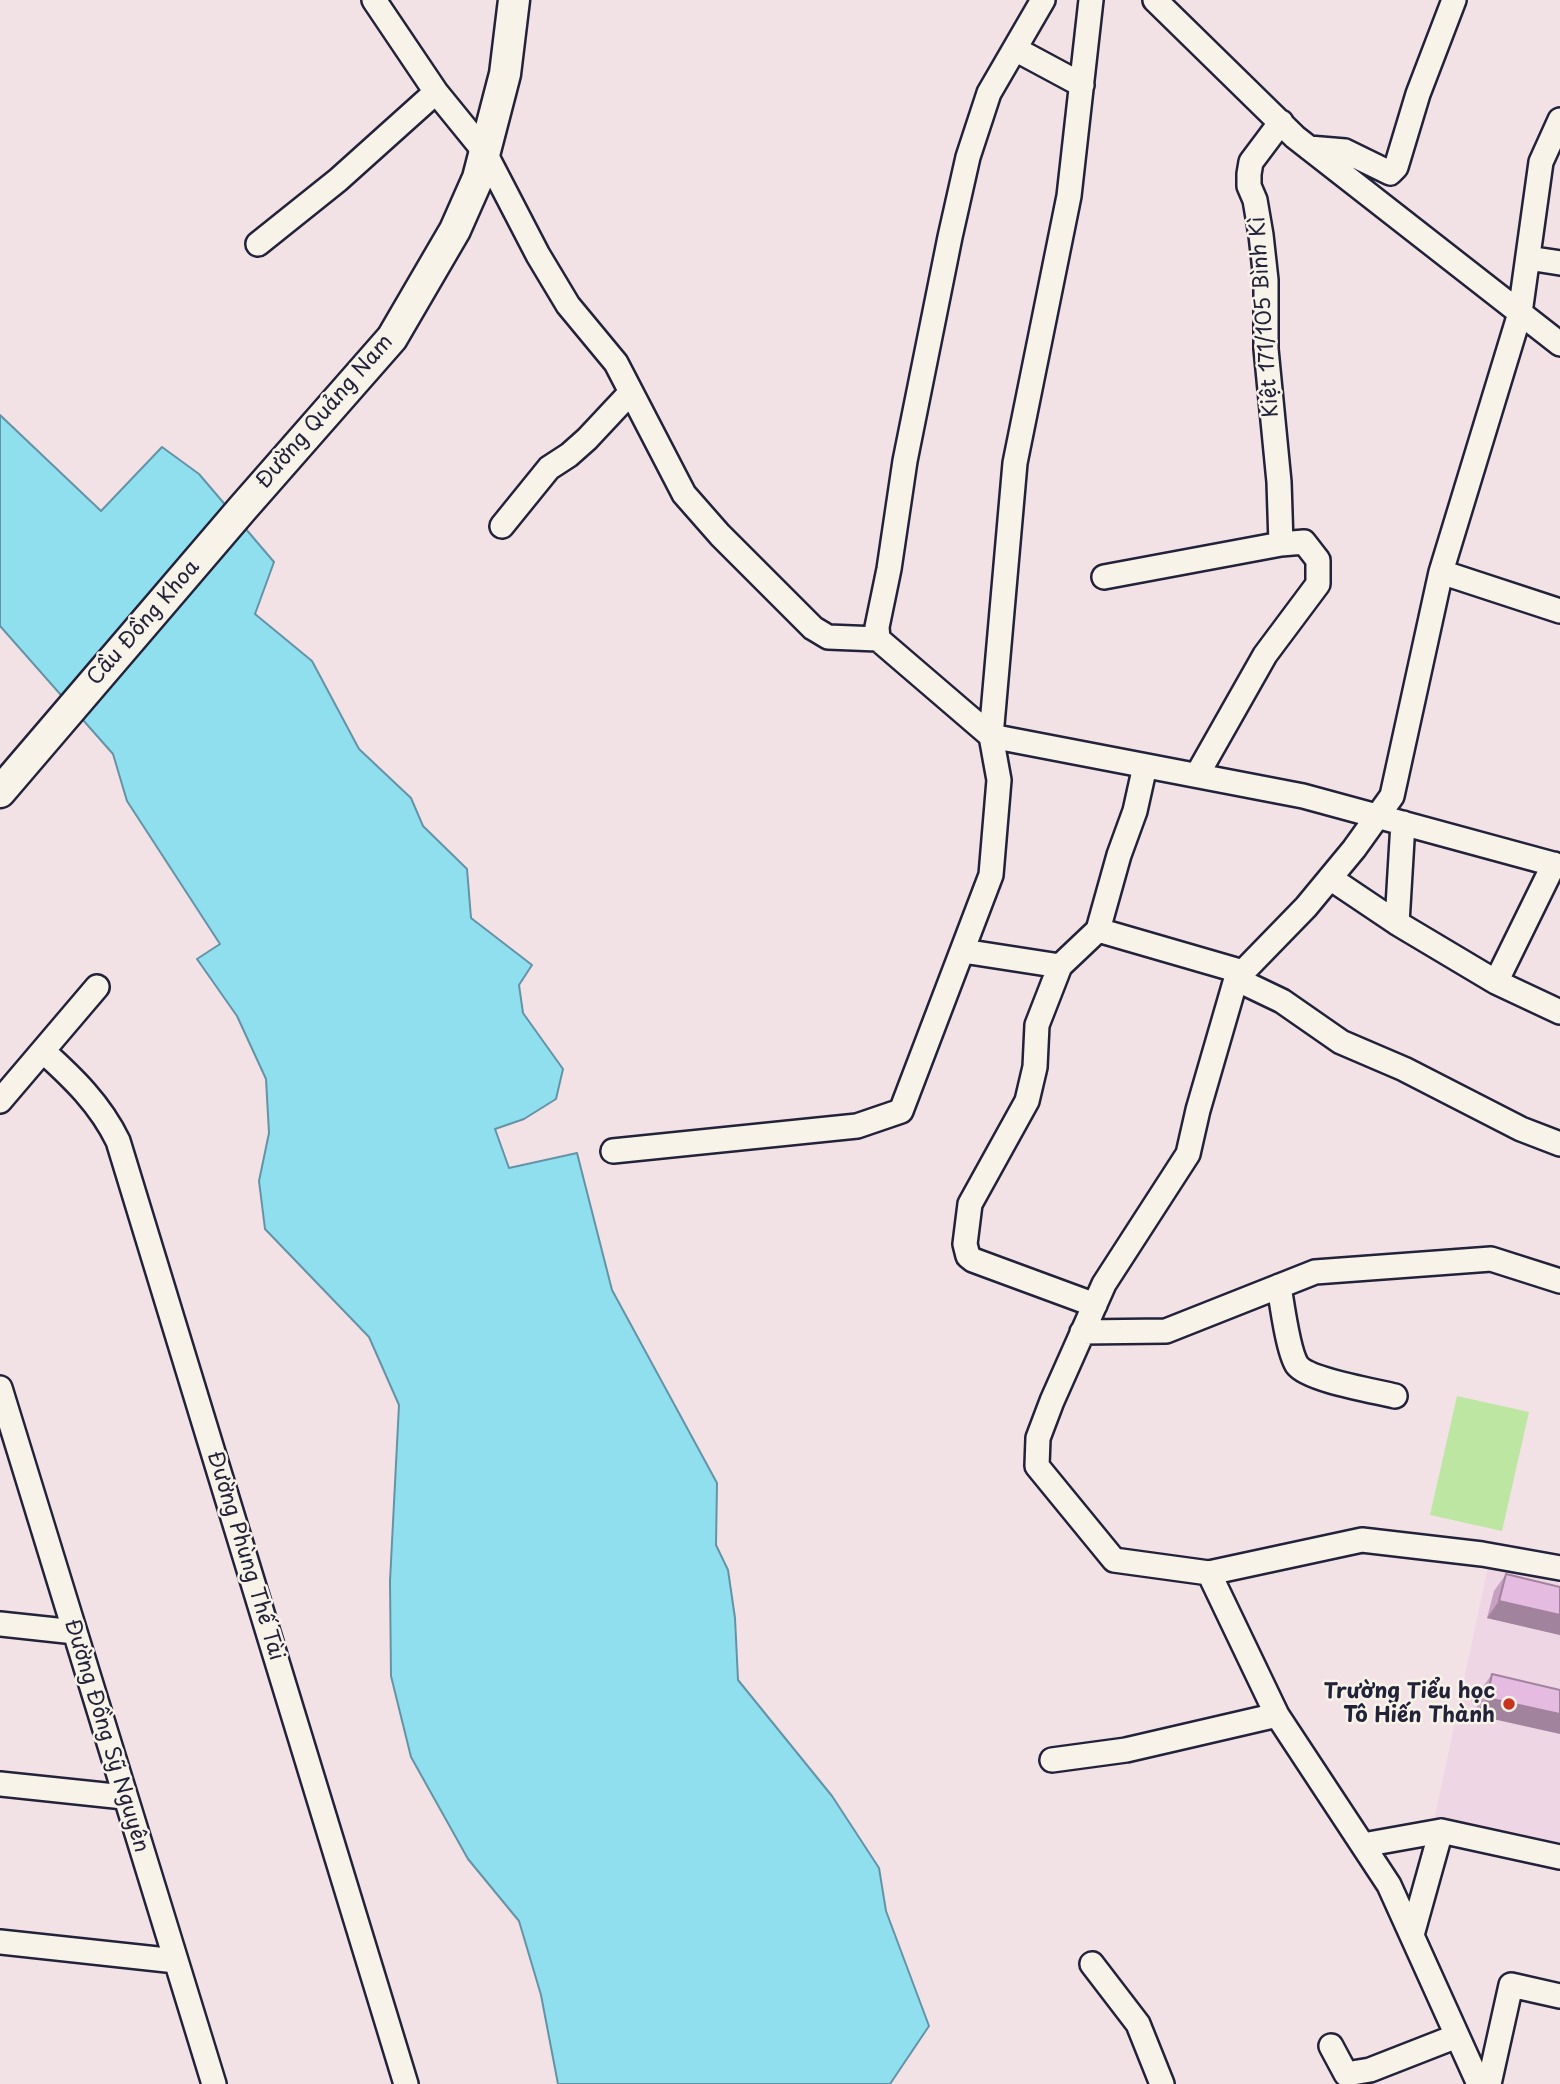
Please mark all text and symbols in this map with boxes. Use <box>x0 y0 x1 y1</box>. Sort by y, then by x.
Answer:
street label: Kiệt 171/105 Bình Kì <box>1245 216 1285 418</box>
street label: Đường Quảng Nam <box>251 330 399 494</box>
street label: Cầu Đồng Khoa <box>83 555 205 691</box>
street label: Đường Phùng Thế Tài <box>201 1448 289 1664</box>
street label: Đường Đồng Sỹ Nguyên <box>58 1616 154 1856</box>
place label: Trường Tiểu học Tô Hiến Thành <box>1324 1679 1495 1729</box>
marker: Trường Tiểu học Tô Hiến Thành <box>1501 1696 1517 1712</box>

